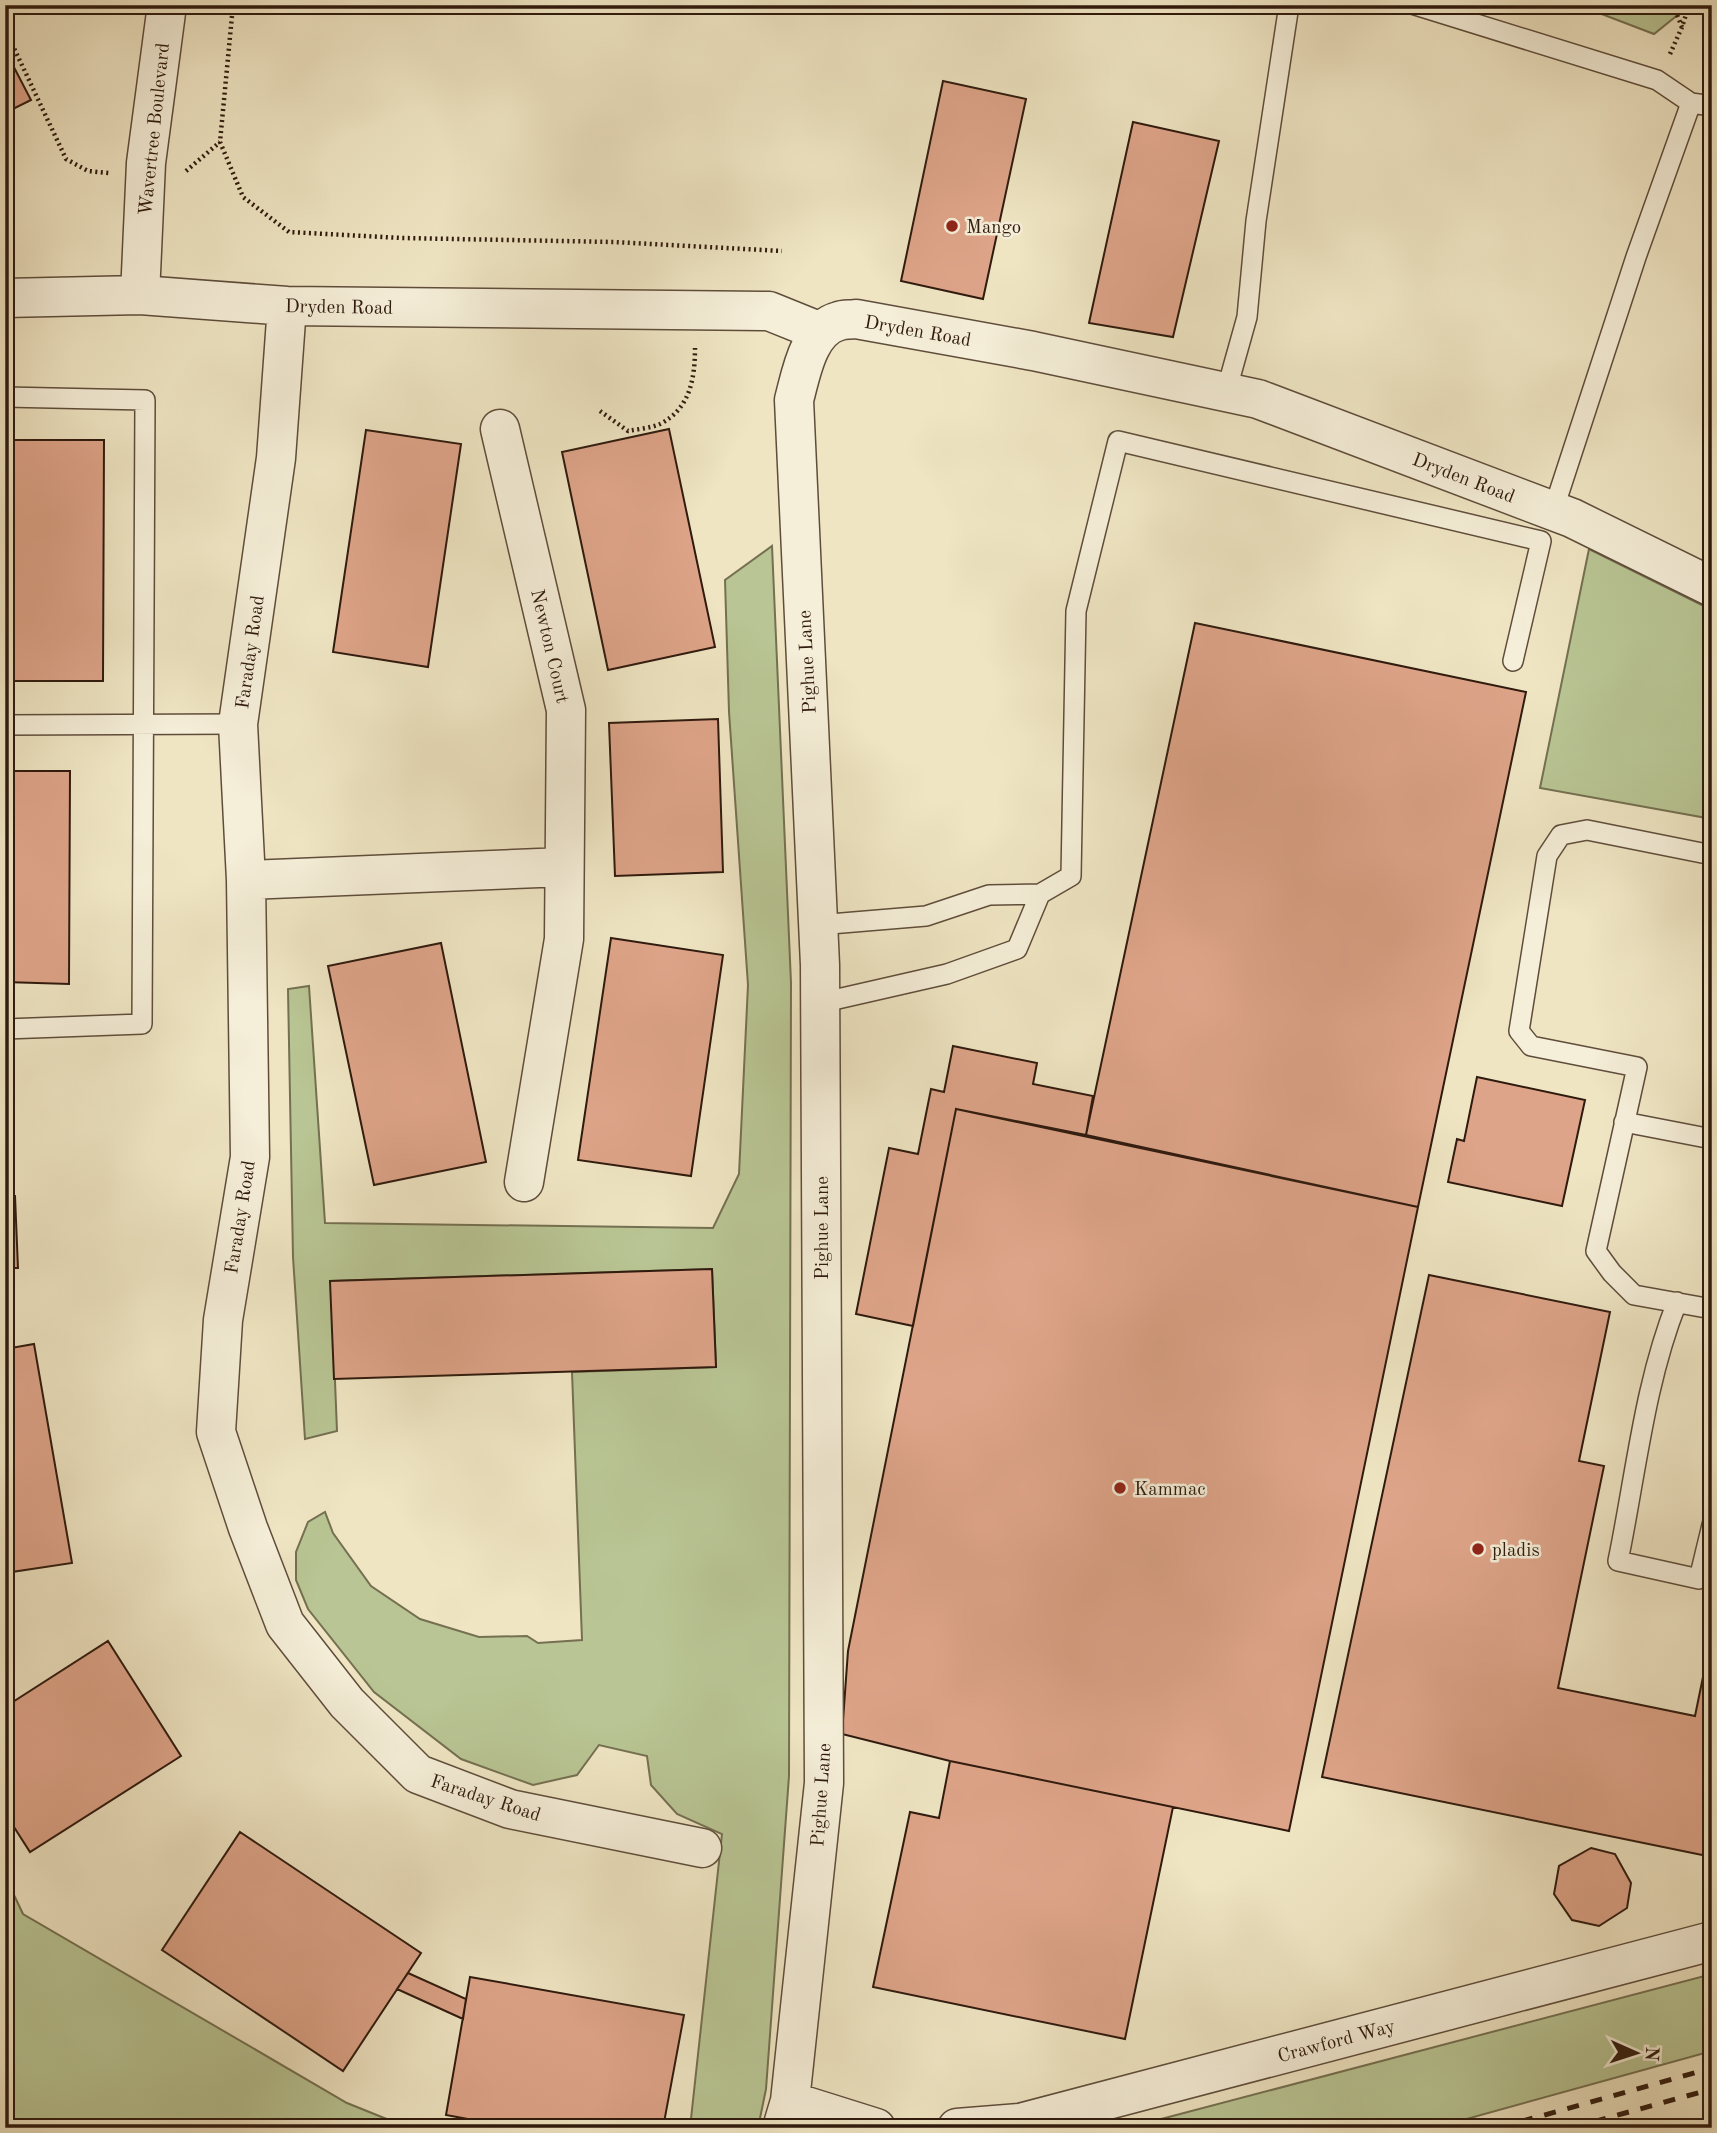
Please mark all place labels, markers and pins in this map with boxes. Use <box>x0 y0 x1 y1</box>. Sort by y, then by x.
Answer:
marker: Mango <box>944 218 960 234</box>
place label: Mango <box>966 219 1021 238</box>
marker: Kammac <box>1112 1480 1128 1496</box>
place label: Kammac <box>1134 1481 1206 1500</box>
marker: pladis <box>1470 1541 1486 1557</box>
place label: pladis <box>1492 1542 1540 1561</box>

